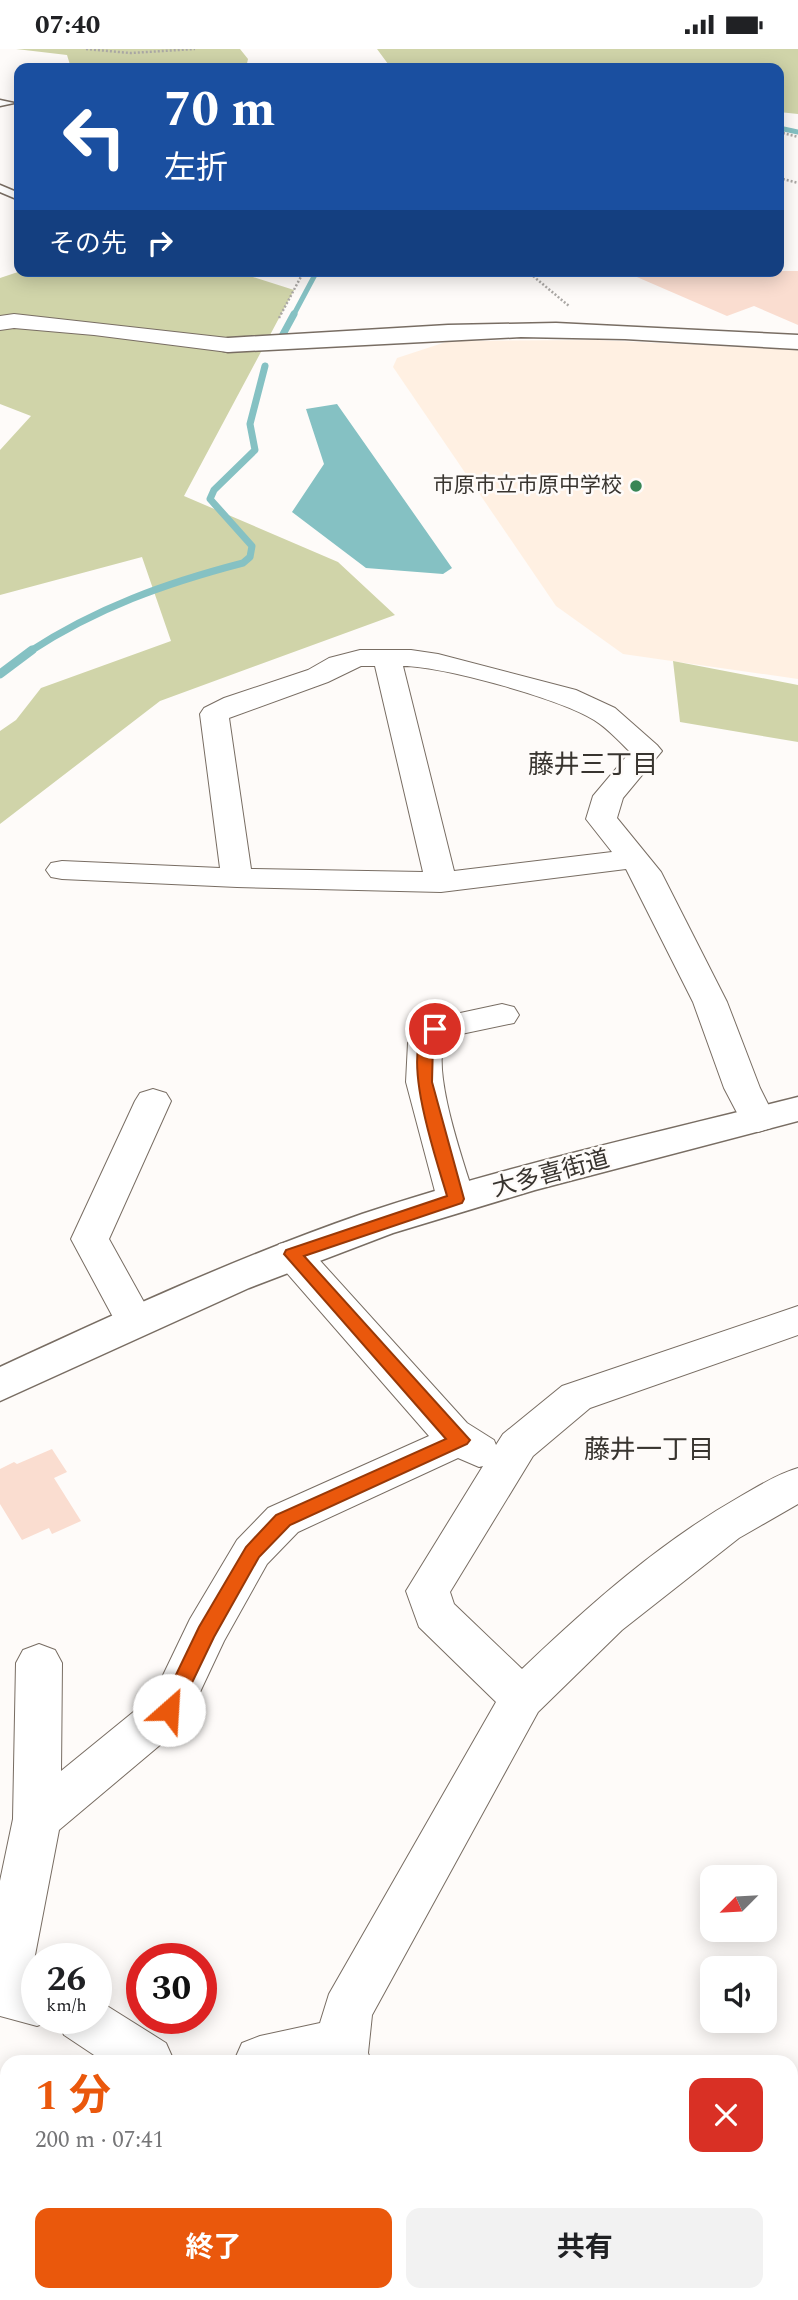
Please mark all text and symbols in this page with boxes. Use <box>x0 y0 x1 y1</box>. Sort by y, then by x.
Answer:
text: 07:40 <box>35 5 100 45</box>
text: 70 m <box>164 73 275 148</box>
icon: left <box>49 91 140 182</box>
text: 左折 <box>164 144 228 193</box>
text: その先 <box>49 224 127 264</box>
icon: right <box>141 224 179 262</box>
place label: 市原市立市原中学校 <box>433 470 622 502</box>
marker: 市原市立市原中学校 <box>628 478 644 494</box>
district label: 藤井三丁目 <box>528 745 658 785</box>
pin <box>405 999 465 1059</box>
icon: arrive <box>416 1010 454 1048</box>
street label: 大多喜街道 <box>488 1141 614 1207</box>
district label: 藤井一丁目 <box>584 1430 714 1470</box>
position arrow <box>132 1673 206 1747</box>
north arrow <box>700 1865 777 1943</box>
map controls <box>700 1865 777 2033</box>
speed limit sign: 30 <box>126 1943 217 2034</box>
text: 26 <box>47 1953 86 2006</box>
button: sound <box>700 1956 777 2033</box>
text: km/h <box>46 1992 87 2019</box>
text: 1 分 <box>35 2065 111 2128</box>
button: close <box>689 2078 763 2152</box>
text: 200 m · 07:41 <box>35 2123 164 2158</box>
button: 終了 <box>35 2208 392 2288</box>
button: 共有 <box>406 2208 763 2288</box>

